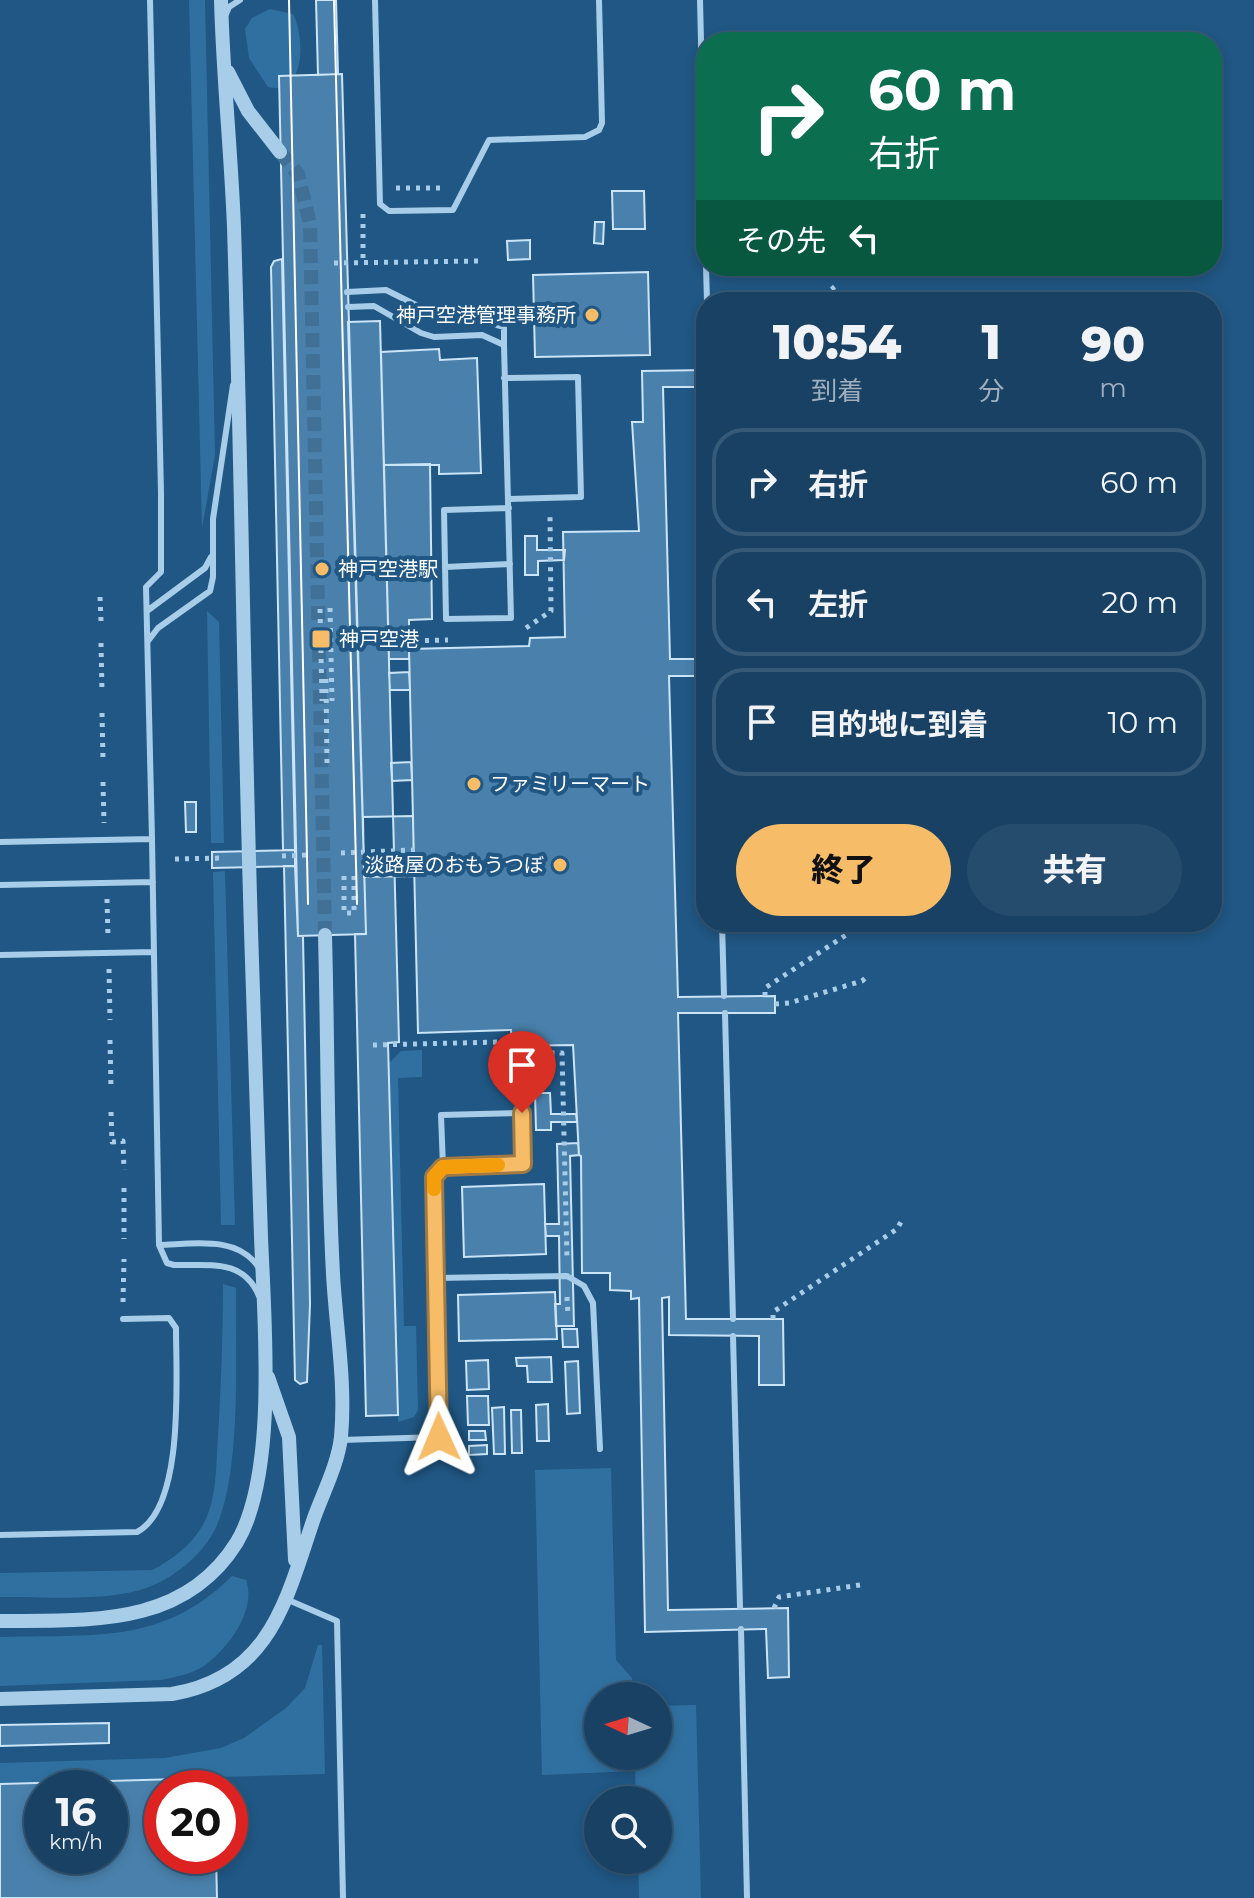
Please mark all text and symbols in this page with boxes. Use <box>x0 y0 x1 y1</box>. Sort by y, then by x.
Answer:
text: 60 m <box>868 56 1016 124</box>
icon: right <box>736 64 840 168</box>
text: 右折 <box>868 131 940 175</box>
icon: left <box>842 216 886 260</box>
text: その先 <box>736 222 826 259</box>
place label: 神戸空港管理事務所 <box>396 303 576 327</box>
marker: 神戸空港管理事務所 <box>583 306 601 324</box>
text: 10:54 <box>773 313 901 371</box>
text: 1 <box>982 313 1001 371</box>
text: 90 <box>1081 315 1145 373</box>
text: m <box>1099 372 1127 404</box>
text: 到着 <box>811 375 863 407</box>
text: 分 <box>978 375 1004 407</box>
icon: right <box>740 460 784 504</box>
text: 60 m <box>1100 464 1178 501</box>
text: 右折 <box>808 466 868 503</box>
place label: 神戸空港駅 <box>338 557 438 581</box>
marker: 神戸空港駅 <box>313 560 331 578</box>
icon: left <box>740 580 784 624</box>
text: 20 m <box>1101 584 1178 621</box>
text: 左折 <box>808 586 868 623</box>
place label: 神戸空港 <box>339 627 419 651</box>
marker: 神戸空港 <box>310 628 332 650</box>
icon: arrive <box>740 700 784 744</box>
text: 10 m <box>1108 704 1178 741</box>
text: 目的地に到着 <box>808 706 988 743</box>
place label: ファミリーマート <box>490 772 650 796</box>
marker: ファミリーマート <box>465 775 483 793</box>
button: 終了 <box>736 824 951 916</box>
button: 共有 <box>967 824 1182 916</box>
place label: 淡路屋のおもうつぼ <box>365 853 544 877</box>
marker: 淡路屋のおもうつぼ <box>551 856 569 874</box>
pin <box>488 1031 556 1113</box>
icon: arrive <box>500 1043 544 1087</box>
position arrow <box>397 1395 481 1479</box>
north arrow <box>584 1682 672 1770</box>
map controls <box>584 1682 672 1874</box>
speed limit sign: 20 <box>144 1770 248 1874</box>
button: search <box>584 1786 672 1874</box>
text: 16 <box>55 1787 97 1836</box>
text: km/h <box>49 1830 103 1854</box>

